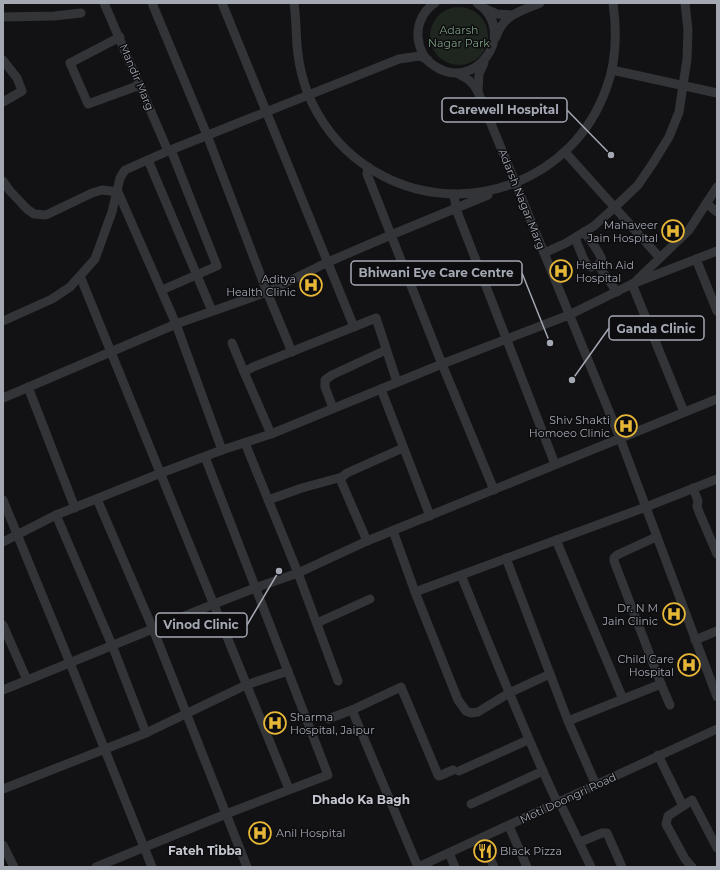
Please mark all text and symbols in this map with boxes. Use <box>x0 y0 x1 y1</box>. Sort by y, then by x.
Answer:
park label: Adarsh Nagar Park <box>428 23 490 50</box>
street label: Mandir Marg <box>117 42 157 112</box>
callout: Carewell Hospital <box>442 98 567 122</box>
text: Carewell Hospital <box>449 102 559 117</box>
street label: Adarsh Nagar Marg <box>495 147 549 251</box>
place label: Mahaveer Jain Hospital <box>586 218 658 245</box>
hospital icon: Mahaveer Jain Hospital <box>660 218 686 244</box>
hospital icon: Health Aid Hospital <box>548 258 574 284</box>
place label: Health Aid Hospital <box>576 258 634 285</box>
callout: Bhiwani Eye Care Centre <box>351 261 522 285</box>
text: Bhiwani Eye Care Centre <box>358 265 514 280</box>
place label: Aditya Health Clinic <box>226 272 296 299</box>
hospital icon: Aditya Health Clinic <box>298 272 324 298</box>
callout: Ganda Clinic <box>609 316 704 340</box>
text: Ganda Clinic <box>616 321 696 336</box>
place label: Shiv Shakti Homoeo Clinic <box>529 413 610 440</box>
hospital icon: Shiv Shakti Homoeo Clinic <box>613 413 639 439</box>
place label: Dr. N M Jain Clinic <box>601 601 658 628</box>
hospital icon: Dr. N M Jain Clinic <box>661 601 687 627</box>
callout: Vinod Clinic <box>156 613 247 637</box>
text: Vinod Clinic <box>162 617 239 632</box>
place label: Child Care Hospital <box>617 652 674 679</box>
hospital icon: Child Care Hospital <box>676 652 702 678</box>
hospital icon: Sharma Hospital, Jaipur <box>262 710 288 736</box>
place label: Sharma Hospital, Jaipur <box>290 710 375 737</box>
street label: Moti Doongri Road <box>518 770 618 826</box>
district label: Dhado Ka Bagh <box>312 792 410 807</box>
hospital icon: Anil Hospital <box>247 820 273 846</box>
place label: Anil Hospital <box>276 826 345 840</box>
restaurant icon: Black Pizza <box>472 838 498 864</box>
district label: Fateh Tibba <box>168 843 242 858</box>
place label: Black Pizza <box>500 844 562 858</box>

